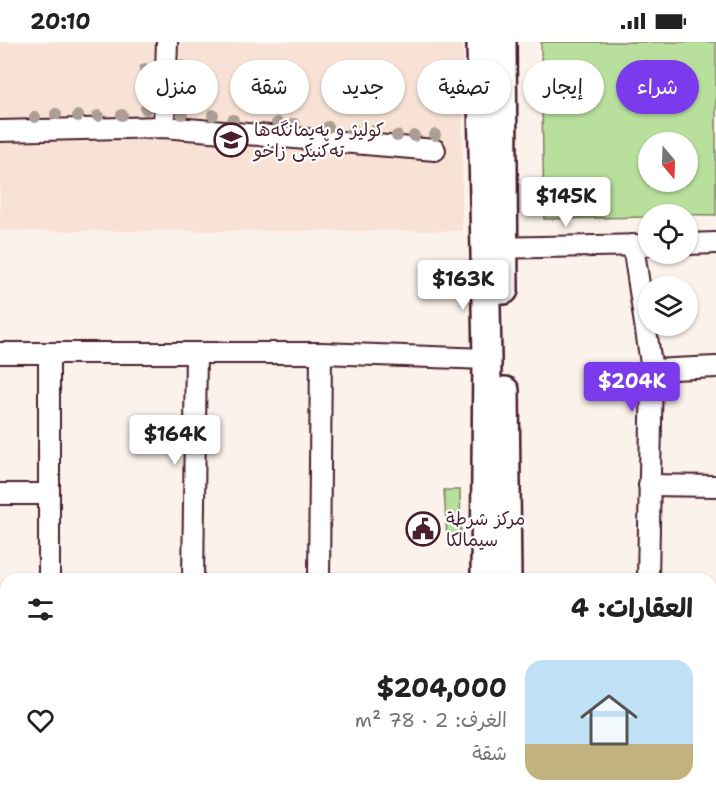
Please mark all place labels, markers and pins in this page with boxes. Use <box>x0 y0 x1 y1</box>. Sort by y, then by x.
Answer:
place label: كوليژ و په‌يمانگه‌ها ته‌كنيكى زاخو <box>252 118 384 163</box>
school or university icon: كوليژ و په‌يمانگه‌ها ته‌كنيكى زاخو <box>213 122 249 158</box>
pin: $145K <box>524 177 608 228</box>
pin: $163K <box>421 260 505 311</box>
pin: $204K <box>590 362 674 413</box>
pin: $164K <box>133 415 217 466</box>
place label: مركز شرطة سيمالكا <box>446 507 525 552</box>
public building icon: مركز شرطة سيمالكا <box>405 511 441 547</box>

